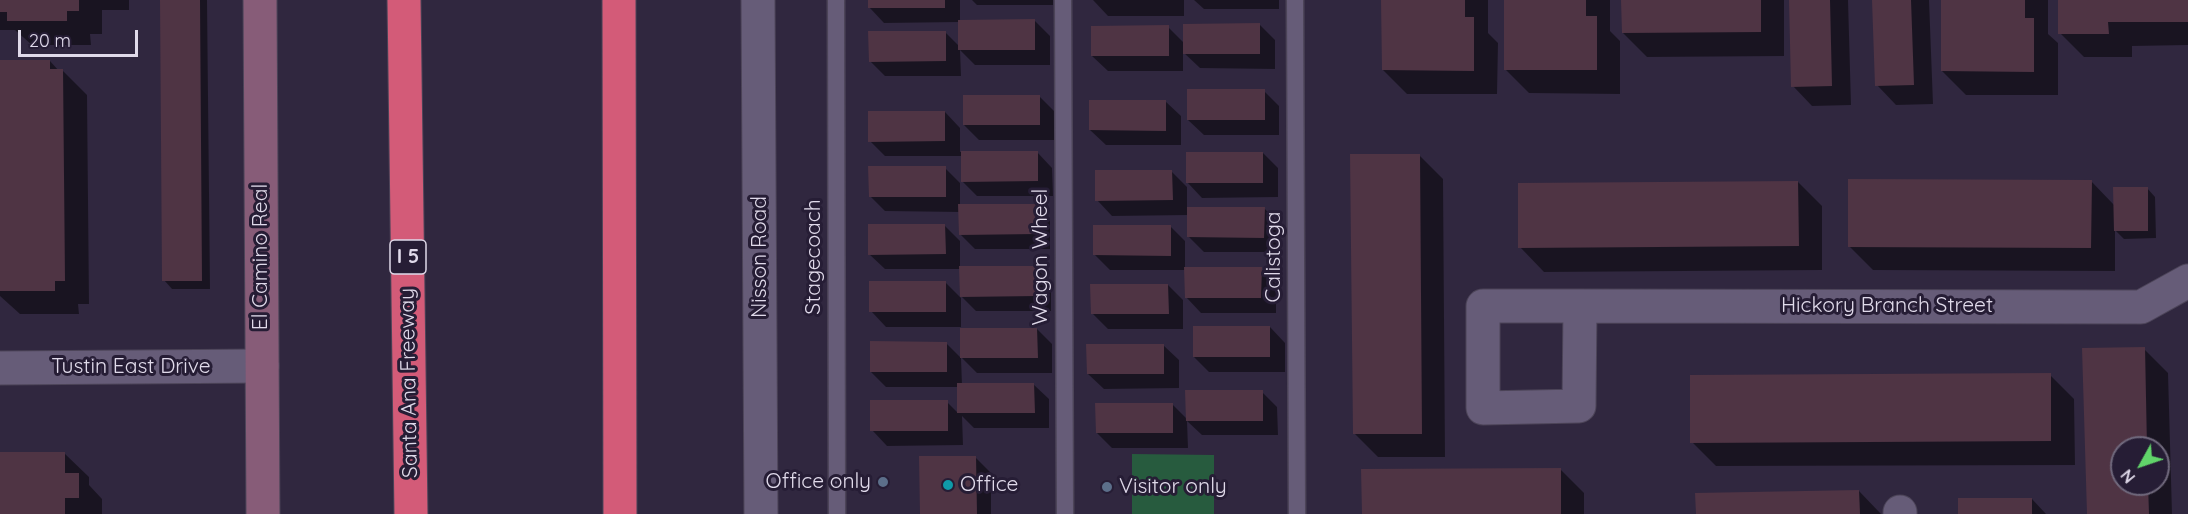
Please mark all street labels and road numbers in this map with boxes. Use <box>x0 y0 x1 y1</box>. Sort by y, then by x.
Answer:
street label: El Camino Real <box>248 184 274 330</box>
street label: Wagon Wheel <box>1028 189 1054 325</box>
street label: Nisson Road <box>747 196 773 318</box>
street label: Stagecoach <box>801 199 827 315</box>
street label: Calistoga <box>1261 211 1287 303</box>
road number: I 5 <box>390 240 426 274</box>
street label: Santa Ana Freeway <box>395 288 423 478</box>
street label: Hickory Branch Street <box>1781 293 1993 319</box>
street label: Tustin East Drive <box>51 354 211 380</box>

